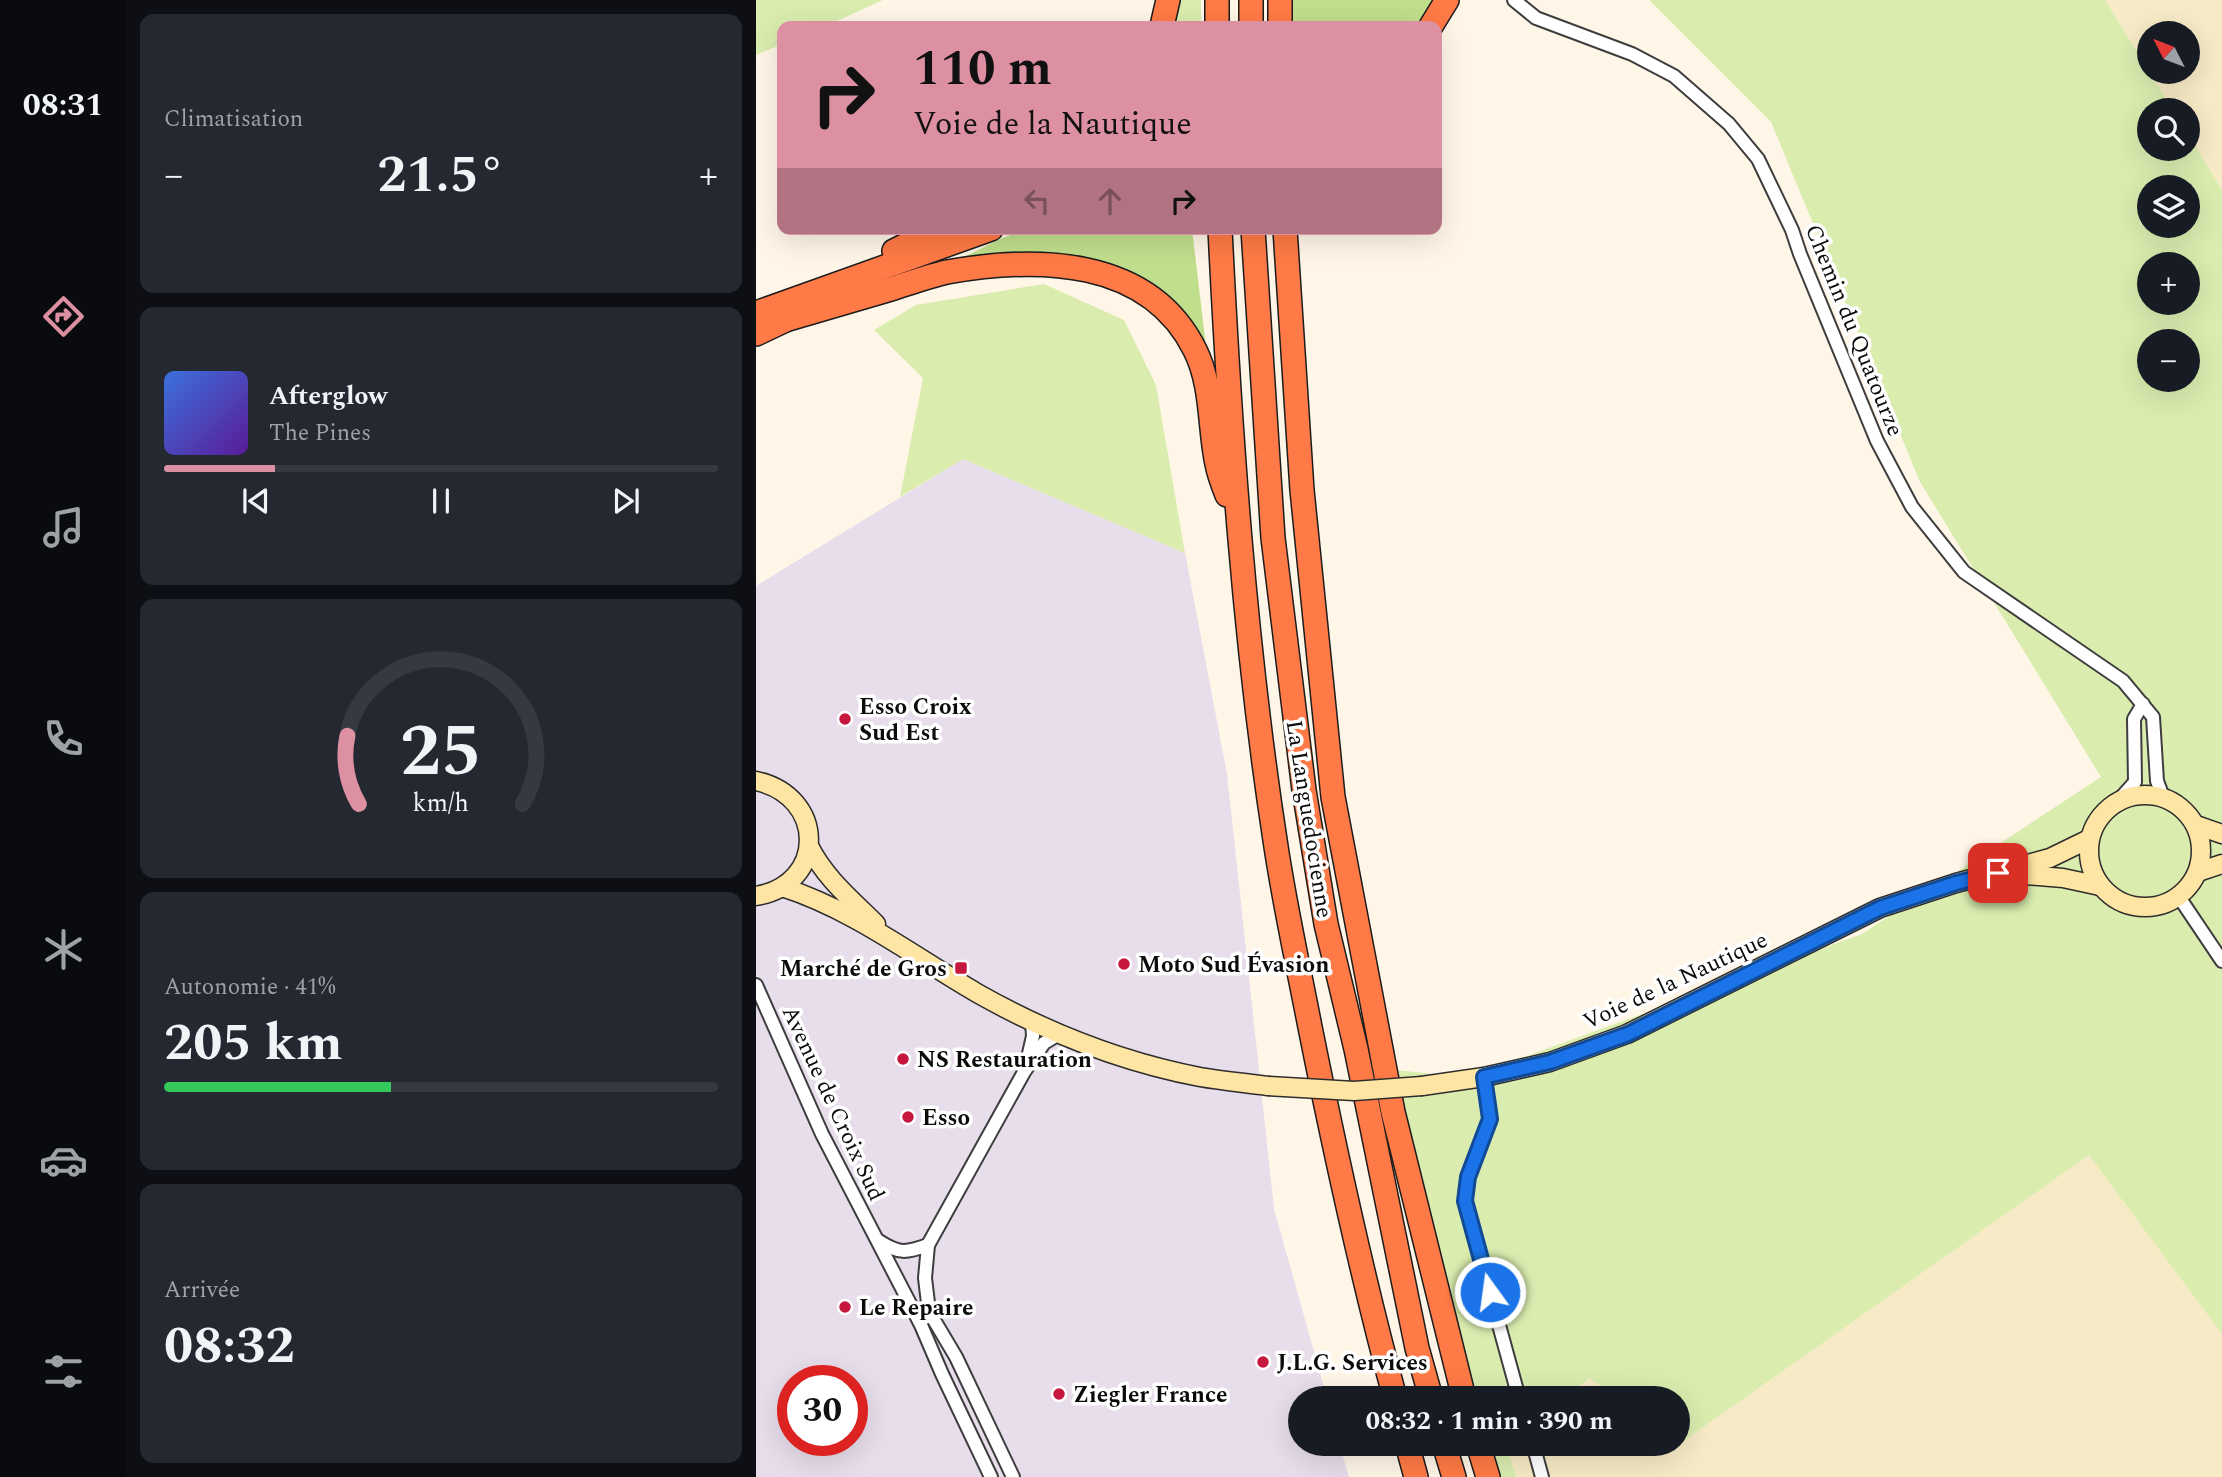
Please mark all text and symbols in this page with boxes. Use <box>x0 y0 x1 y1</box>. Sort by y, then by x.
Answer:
north arrow <box>2137 21 2200 84</box>
map controls <box>2137 21 2200 392</box>
text: 110 m <box>913 32 1052 107</box>
icon: right <box>798 49 889 140</box>
text: 08:31 <box>23 81 103 130</box>
button: search <box>2137 98 2200 161</box>
text: Voie de la Nautique <box>913 100 1192 149</box>
text: Climatisation <box>164 102 303 137</box>
text: 21.5° <box>377 136 505 215</box>
text: − <box>164 147 183 205</box>
text: + <box>699 147 718 205</box>
button: layers <box>2137 175 2200 238</box>
icon: left <box>1018 182 1056 220</box>
icon: ahead <box>1091 182 1129 220</box>
icon: right <box>1164 182 1202 220</box>
street label: Chemin du Quatourze <box>1795 219 1912 442</box>
button: + <box>2137 252 2200 315</box>
icon: directions <box>39 292 88 341</box>
button: − <box>2137 329 2200 392</box>
text: Afterglow <box>269 376 388 416</box>
text: The Pines <box>269 416 371 451</box>
icon: previous <box>237 482 275 520</box>
icon: pause <box>422 482 460 520</box>
icon: next <box>607 482 645 520</box>
icon: music <box>39 503 88 552</box>
place label: Esso Croix Sud Est <box>859 690 972 751</box>
text: 25 <box>400 698 482 809</box>
marker: Esso Croix Sud Est <box>837 711 853 727</box>
icon: phone <box>39 714 88 763</box>
street label: La Languedocienne <box>1276 718 1341 921</box>
text: km/h <box>413 785 469 823</box>
pin <box>1968 843 2028 903</box>
icon: arrive <box>1979 854 2017 892</box>
street label: Voie de la Nautique <box>1577 923 1774 1040</box>
icon: climate <box>39 925 88 974</box>
place label: Moto Sud Évasion <box>1138 948 1329 983</box>
place label: Marché de Gros <box>780 952 947 987</box>
marker: Moto Sud Évasion <box>1116 956 1132 972</box>
marker: Marché de Gros <box>953 960 969 976</box>
text: Autonomie · 41% <box>164 970 336 1005</box>
street label: Avenue de Croix Sud <box>772 1000 893 1207</box>
text: 205 km <box>164 1004 343 1083</box>
place label: NS Restauration <box>917 1043 1092 1078</box>
marker: NS Restauration <box>895 1051 911 1067</box>
place label: Esso <box>922 1101 970 1136</box>
marker: Esso <box>900 1109 916 1125</box>
icon: car <box>39 1136 88 1185</box>
position arrow <box>1453 1255 1527 1329</box>
text: Arrivée <box>164 1273 240 1308</box>
place label: Le Repaire <box>859 1291 973 1326</box>
marker: Le Repaire <box>837 1299 853 1315</box>
text: 08:32 <box>164 1307 295 1386</box>
place label: J.L.G. Services <box>1277 1346 1428 1381</box>
icon: filters <box>39 1347 88 1396</box>
marker: J.L.G. Services <box>1255 1354 1271 1370</box>
speed limit sign: 30 <box>777 1365 868 1456</box>
place label: Ziegler France <box>1073 1378 1227 1413</box>
marker: Ziegler France <box>1051 1386 1067 1402</box>
text: 08:32 · 1 min · 390 m <box>1365 1401 1613 1441</box>

